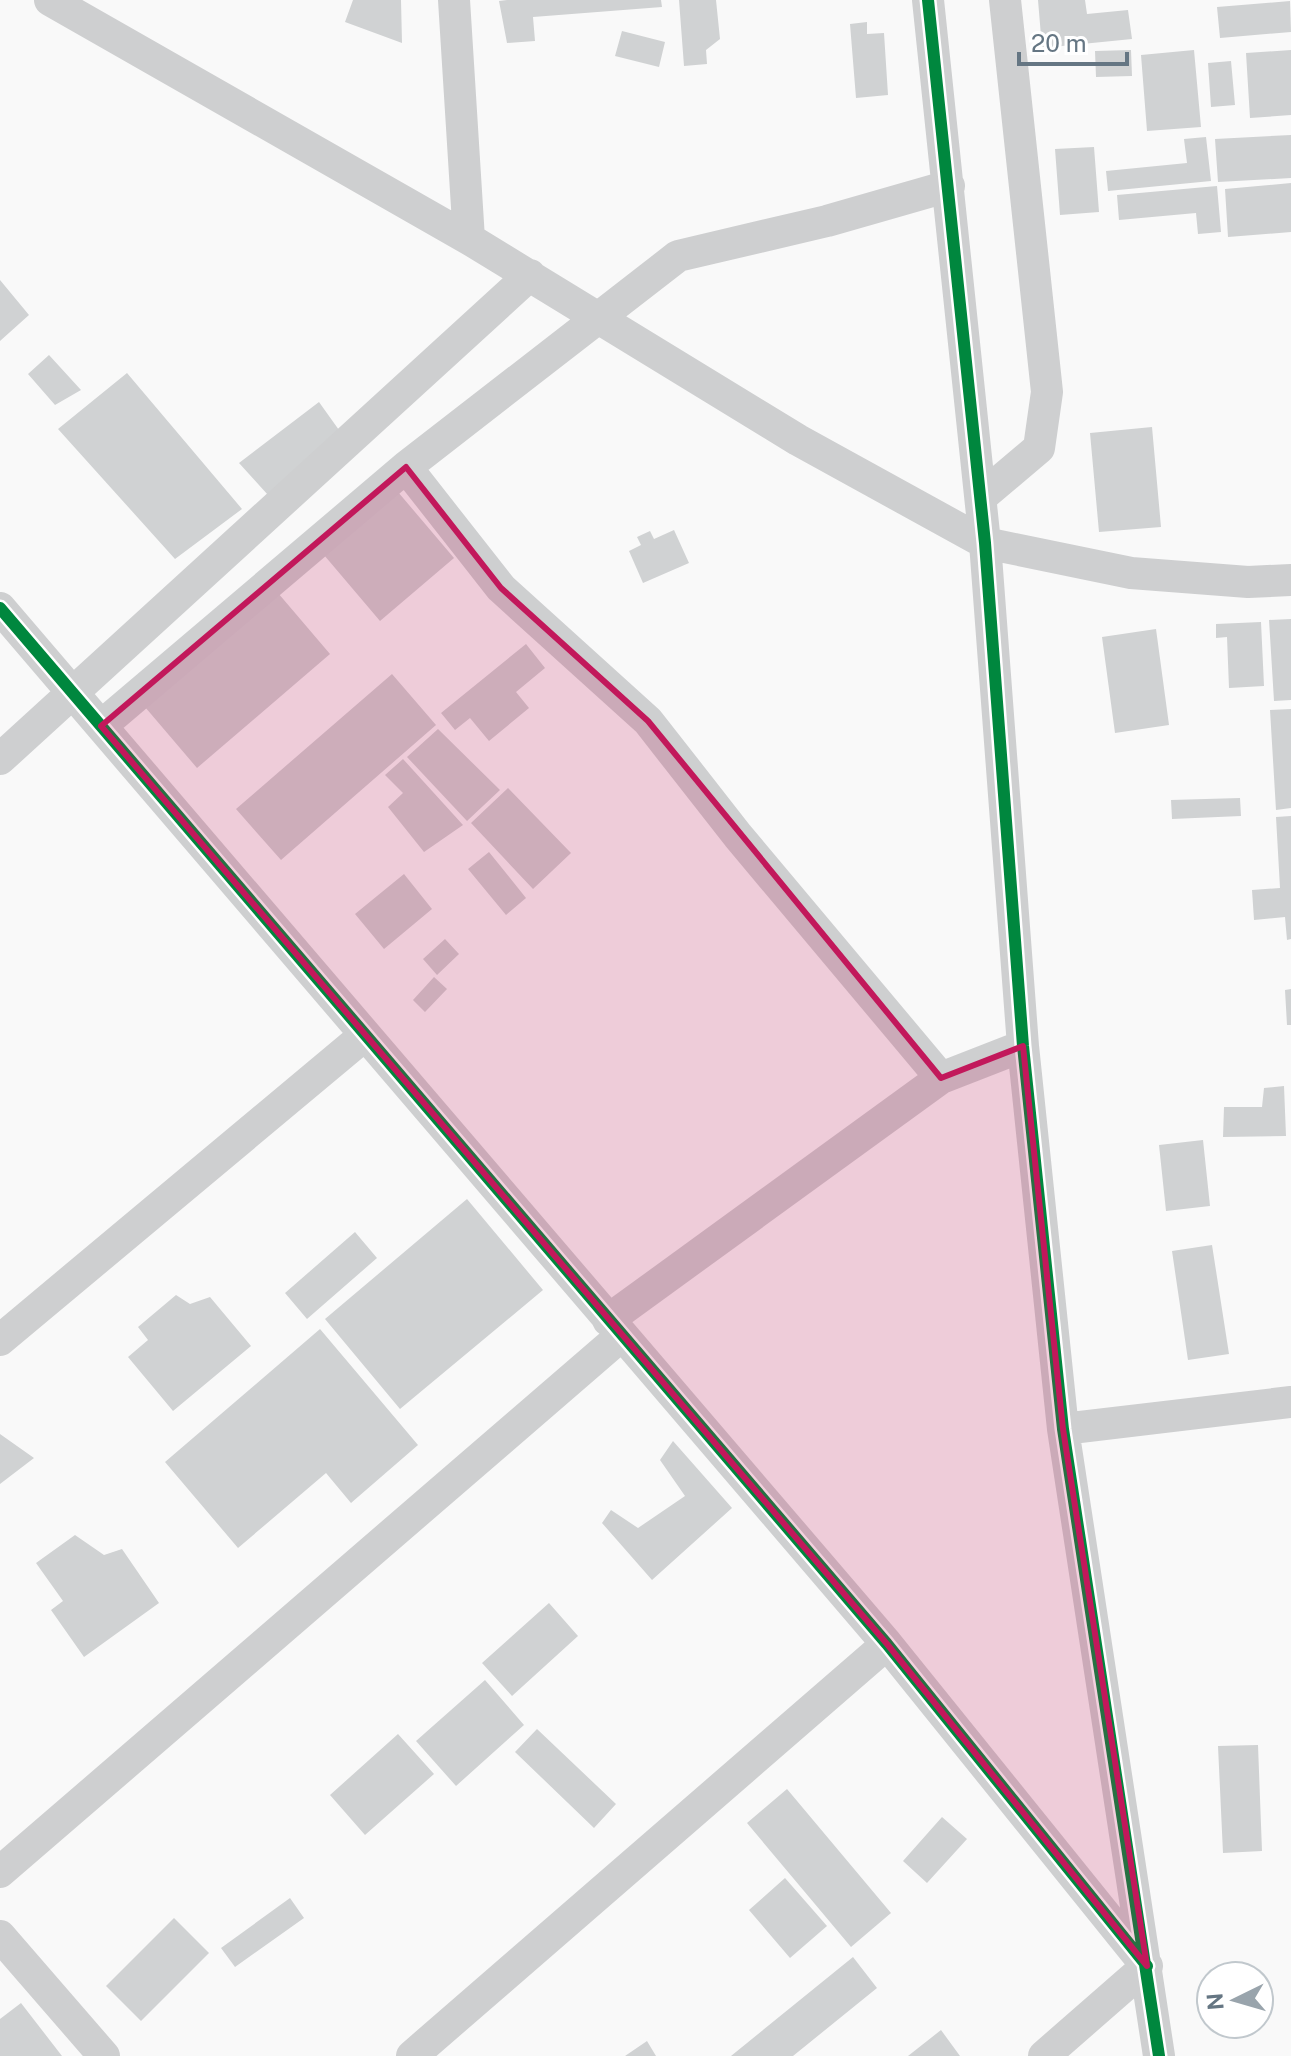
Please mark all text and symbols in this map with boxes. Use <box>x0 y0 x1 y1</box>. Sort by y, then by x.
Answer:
scale bar <box>1019 16 1127 66</box>
text: 20 m <box>1031 29 1087 57</box>
north arrow <box>1195 1960 1275 2040</box>
text: N <box>1201 1992 1229 2011</box>

